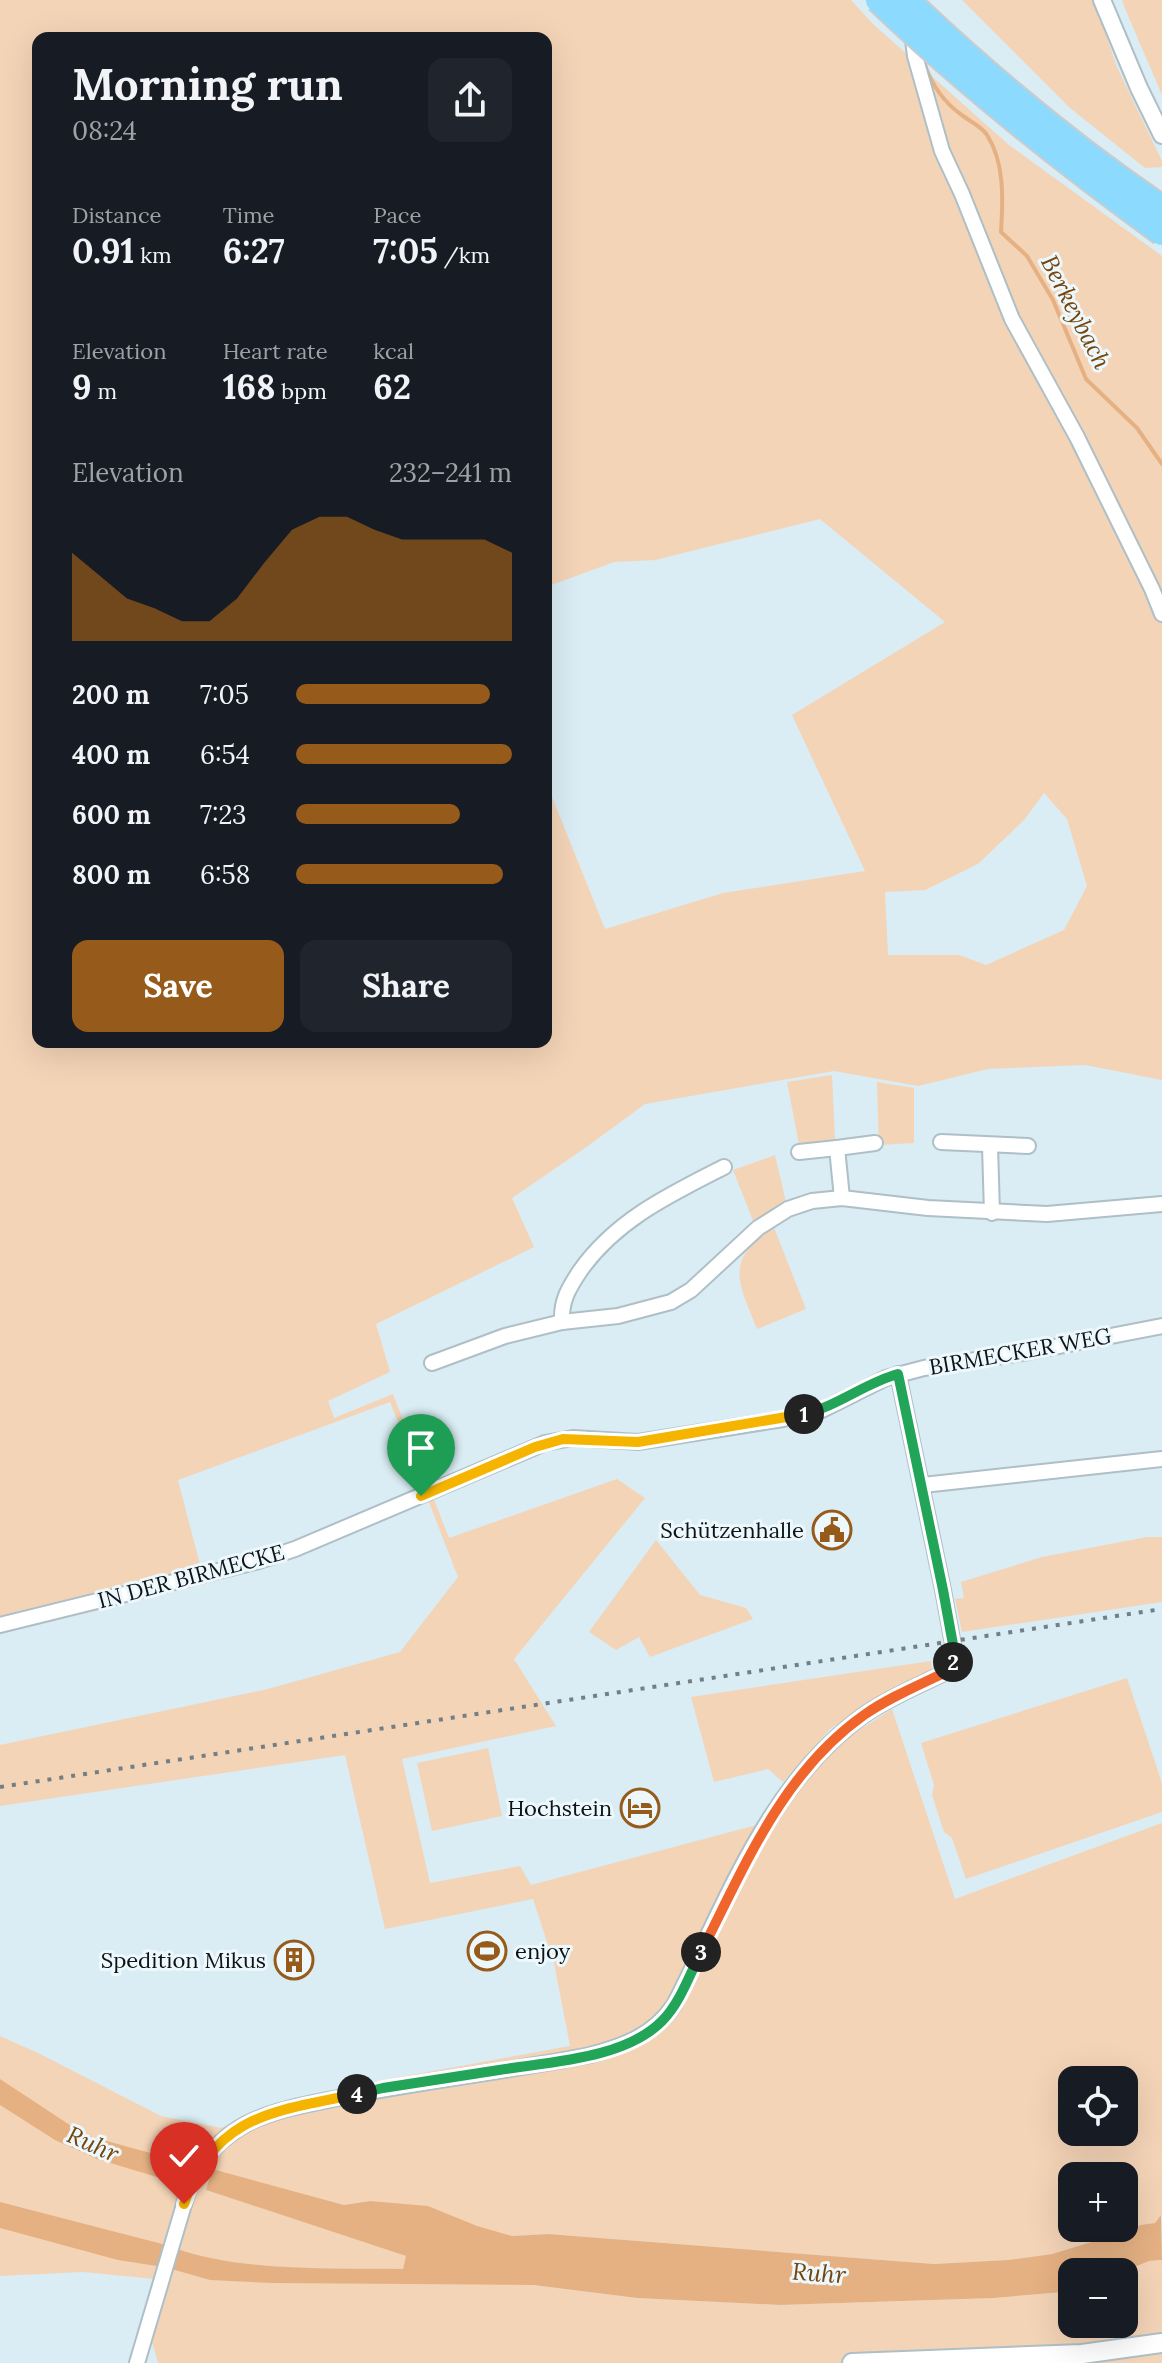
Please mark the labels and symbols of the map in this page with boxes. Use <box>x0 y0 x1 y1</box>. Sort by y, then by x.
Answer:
water label: Berkeybach <box>1034 250 1118 374</box>
street label: BIRMECKER WEG <box>927 1321 1114 1381</box>
pin: 1 <box>784 1394 824 1434</box>
pin <box>387 1414 455 1496</box>
public building icon: Schützenhalle <box>811 1509 853 1551</box>
place label: Schützenhalle <box>660 1516 804 1544</box>
street label: IN DER BIRMECKE <box>95 1538 287 1614</box>
pin: 2 <box>933 1642 973 1682</box>
hotel icon: Hochstein <box>619 1787 661 1829</box>
place label: Hochstein <box>507 1794 612 1822</box>
sports icon: enjoy <box>466 1930 508 1972</box>
pin: 3 <box>681 1932 721 1972</box>
place label: enjoy <box>515 1937 571 1965</box>
building icon: Spedition Mikus <box>273 1939 315 1981</box>
place label: Spedition Mikus <box>101 1946 266 1974</box>
pin: 4 <box>337 2074 377 2114</box>
water label: Ruhr <box>62 2119 124 2169</box>
pin <box>150 2122 218 2204</box>
water label: Ruhr <box>791 2256 847 2290</box>

